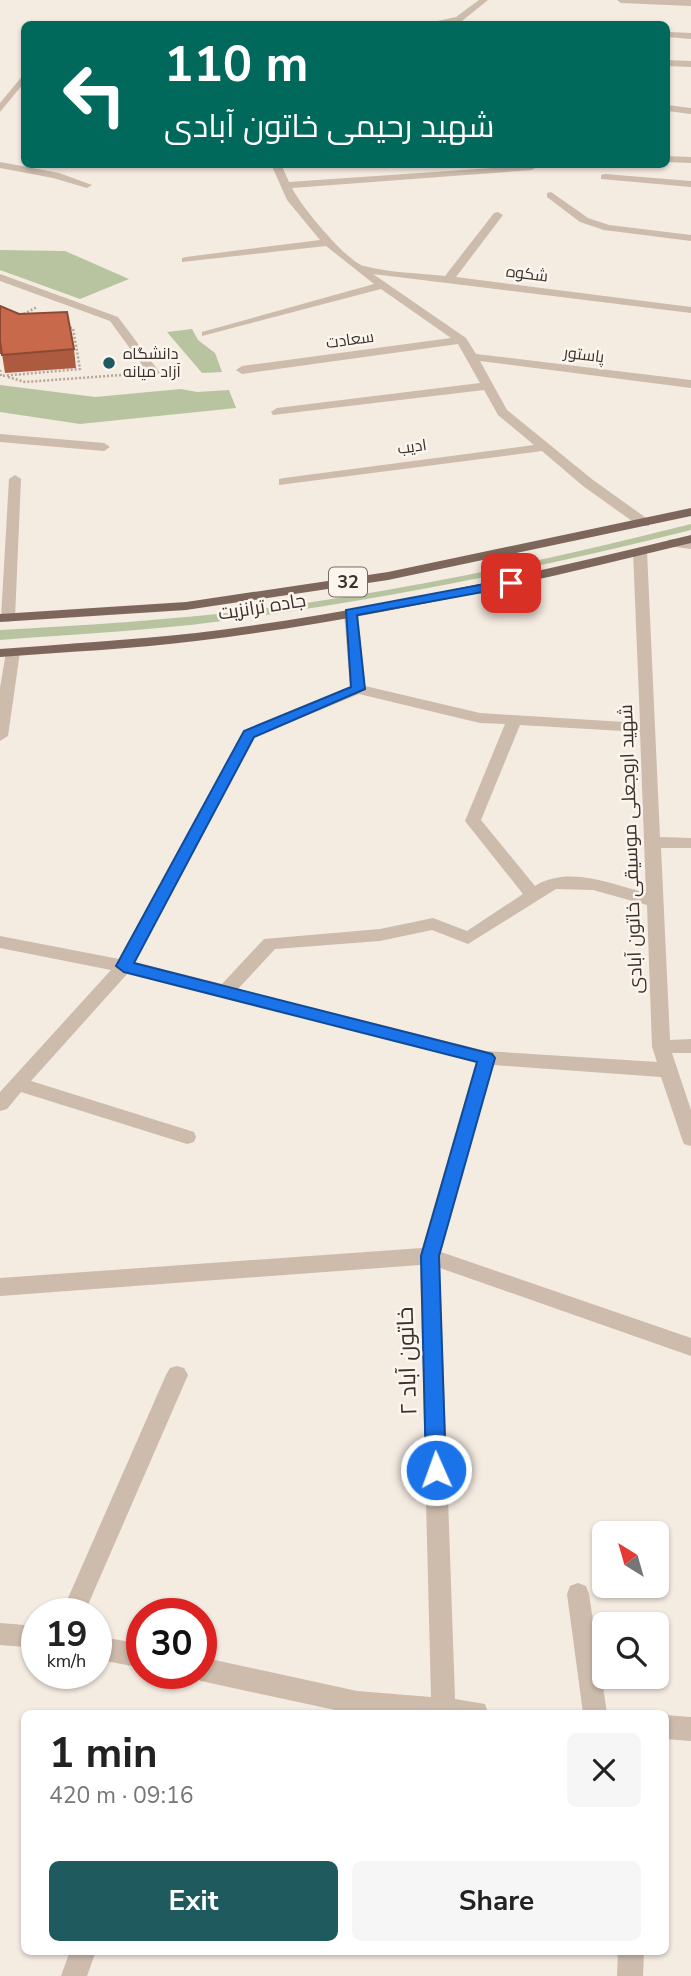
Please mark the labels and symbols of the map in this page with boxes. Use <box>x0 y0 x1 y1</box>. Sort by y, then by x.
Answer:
street label: شکوه <box>505 261 549 287</box>
street label: سعادت <box>324 326 376 354</box>
street label: پاستور <box>562 341 606 368</box>
place label: دانشگاه آزاد میانه <box>123 343 182 383</box>
marker: دانشگاه آزاد میانه <box>101 355 117 371</box>
street label: ادیب <box>396 434 428 460</box>
pin <box>481 553 541 613</box>
road number: 32 <box>329 568 367 596</box>
street label: جاده ترانزیت <box>216 587 308 627</box>
street label: شهید اروجعلی موسیقی خاتون آبادی <box>613 704 649 994</box>
street label: خاتون آباد ۲ <box>390 1306 424 1416</box>
position arrow <box>399 1433 473 1507</box>
north arrow <box>592 1521 668 1598</box>
speed limit sign: 30 <box>126 1598 217 1689</box>

